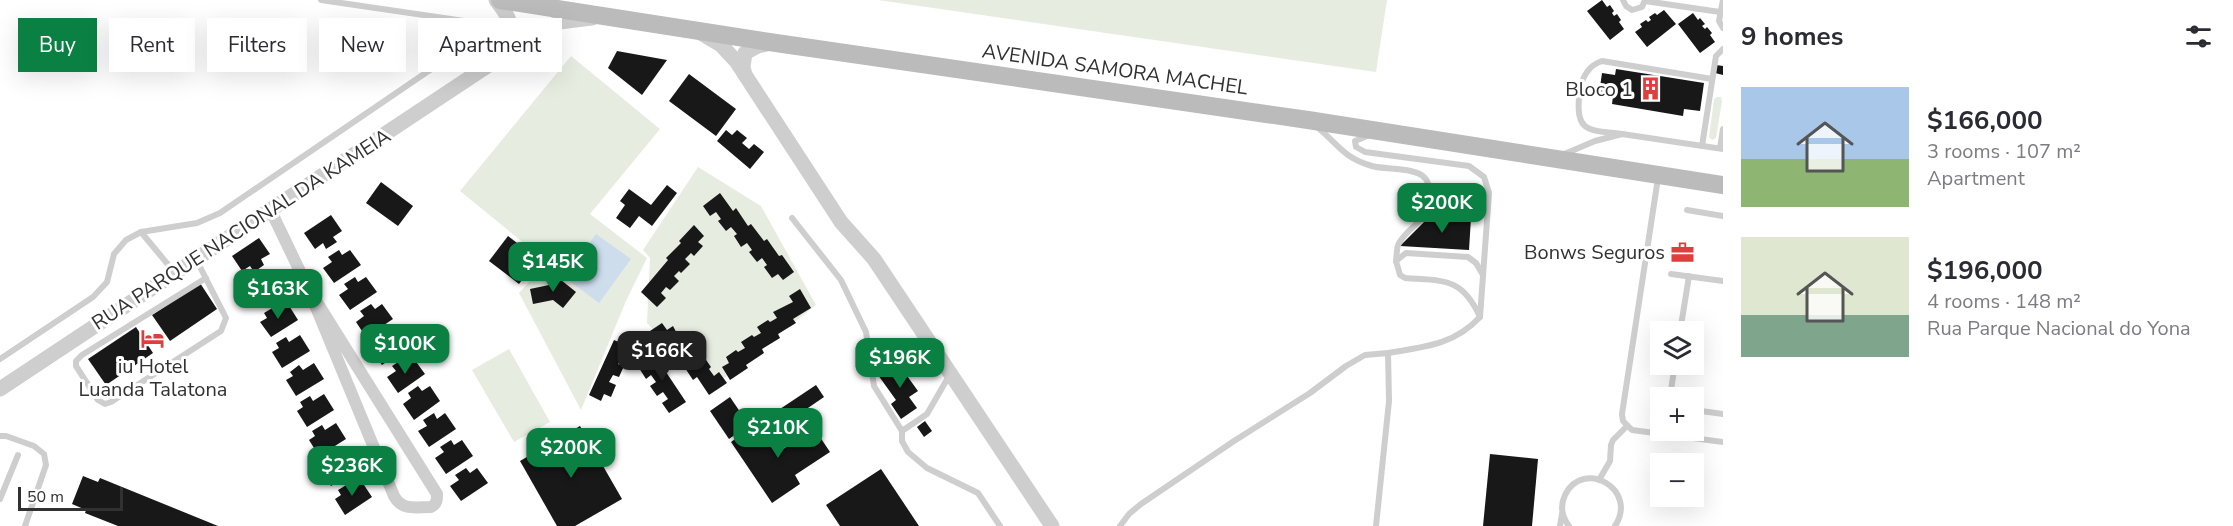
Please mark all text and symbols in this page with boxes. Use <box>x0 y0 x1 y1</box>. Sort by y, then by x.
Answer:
chip: Buy <box>18 18 97 72</box>
chip: Rent <box>109 18 195 72</box>
chip: Filters <box>207 18 307 72</box>
chip: New <box>319 18 406 72</box>
chip: Apartment <box>418 18 562 72</box>
text: 9 homes <box>1741 19 1843 54</box>
icon: filters <box>2182 20 2215 53</box>
street label: AVENIDA SAMORA MACHEL <box>980 37 1250 102</box>
place label: Bloco 1 <box>1565 76 1633 103</box>
building icon: Bloco 1 <box>1638 76 1664 102</box>
text: $166,000 <box>1927 103 2043 138</box>
icon: home <box>1789 111 1861 183</box>
street label: RUA PARQUE NACIONAL DA KAMEIA <box>87 122 396 336</box>
text: 3 rooms · 107 m² <box>1927 138 2081 165</box>
text: Apartment <box>1927 165 2025 192</box>
pin: $200K <box>1400 183 1484 234</box>
text: $200K <box>1411 189 1473 216</box>
place label: Bonws Seguros <box>1524 239 1665 266</box>
office icon: Bonws Seguros <box>1670 239 1696 265</box>
pin: $145K <box>511 242 595 293</box>
text: $145K <box>522 248 584 275</box>
text: $196,000 <box>1927 253 2043 288</box>
icon: home <box>1789 261 1861 333</box>
pin: $163K <box>236 269 320 320</box>
text: $163K <box>247 275 309 302</box>
text: 4 rooms · 148 m² <box>1927 288 2081 315</box>
text: Rua Parque Nacional do Yona <box>1927 315 2191 342</box>
map controls <box>1650 321 1704 507</box>
button: layers <box>1650 321 1704 375</box>
pin: $100K <box>363 324 447 375</box>
hotel icon: iu Hotel Luanda Talatona <box>140 325 166 351</box>
text: $100K <box>374 330 436 357</box>
pin: $166K <box>620 331 704 382</box>
text: $166K <box>631 337 693 364</box>
pin: $196K <box>858 338 942 389</box>
text: $196K <box>869 344 931 371</box>
place label: iu Hotel Luanda Talatona <box>79 353 227 403</box>
button: + <box>1650 387 1704 441</box>
pin: $210K <box>736 408 820 459</box>
text: $210K <box>747 414 809 441</box>
pin: $200K <box>529 428 613 479</box>
text: $200K <box>540 434 602 461</box>
pin: $236K <box>310 446 394 497</box>
text: $236K <box>321 452 383 479</box>
button: − <box>1650 453 1704 507</box>
scale bar <box>18 484 123 512</box>
text: 50 m <box>27 486 64 508</box>

